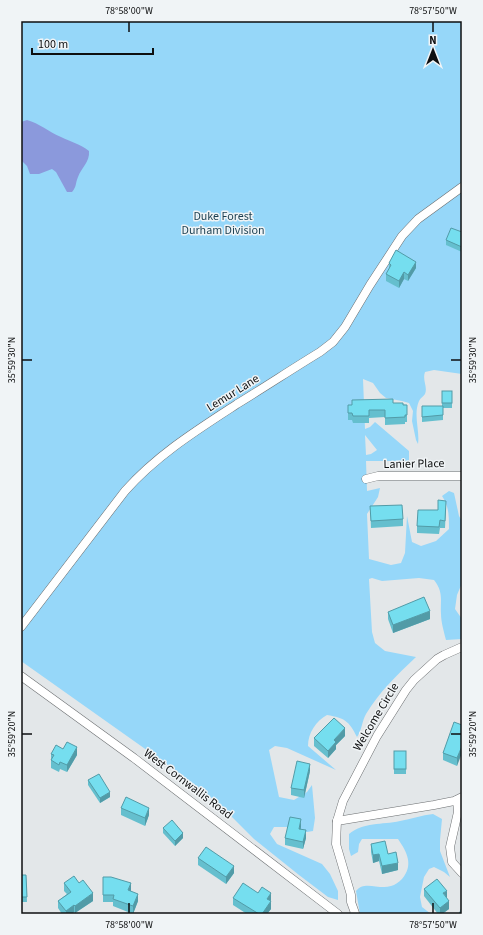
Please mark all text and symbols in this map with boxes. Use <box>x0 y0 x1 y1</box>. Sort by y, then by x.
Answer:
text: 78°58'00"W <box>105 4 153 18</box>
text: 78°57'50"W <box>409 4 457 18</box>
scale bar <box>32 30 153 56</box>
north arrow <box>413 30 453 70</box>
text: N <box>429 33 437 48</box>
text: 100 m <box>38 36 68 53</box>
park label: Duke Forest Durham Division <box>182 208 264 239</box>
text: 35°59'30"N <box>5 337 19 383</box>
text: 35°59'30"N <box>466 337 480 383</box>
street label: Lemur Lane <box>203 370 263 416</box>
street label: Lanier Place <box>383 455 445 473</box>
street label: Welcome Circle <box>349 680 403 754</box>
text: 35°59'20"N <box>5 711 19 757</box>
text: 35°59'20"N <box>466 711 480 757</box>
street label: West Cornwallis Road <box>140 745 236 823</box>
text: 78°58'00"W <box>105 918 153 932</box>
text: 78°57'50"W <box>409 918 457 932</box>

